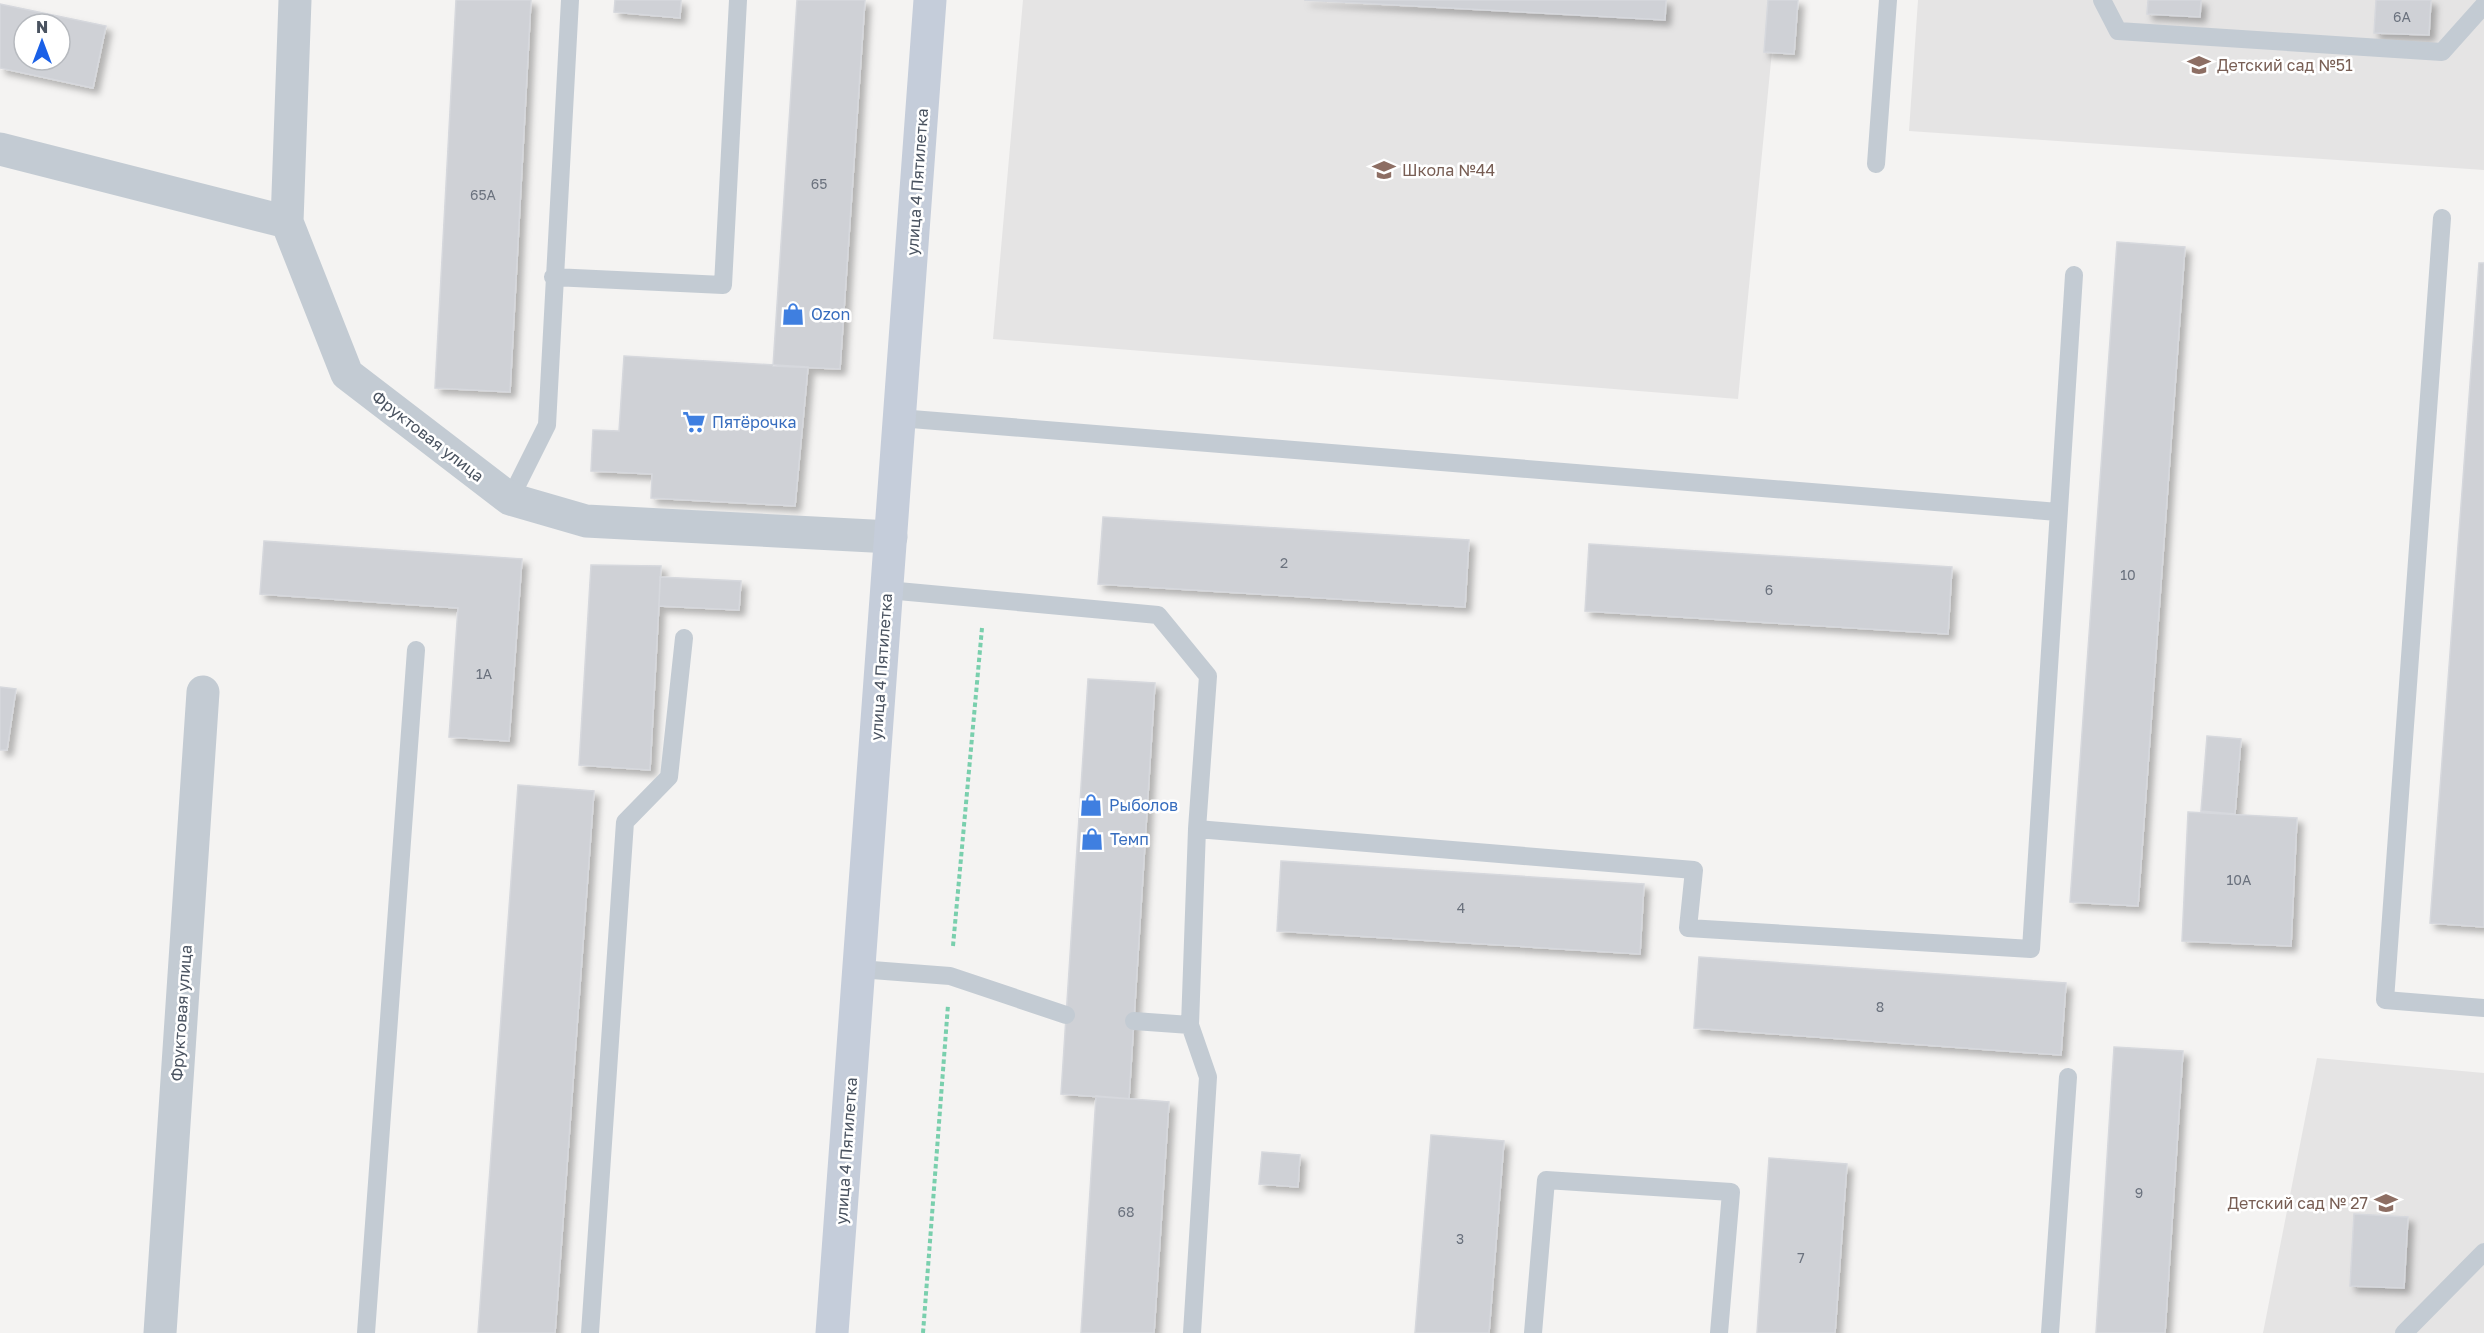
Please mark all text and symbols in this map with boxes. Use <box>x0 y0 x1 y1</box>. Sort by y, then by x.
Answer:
house number: 6А <box>2393 8 2412 25</box>
north arrow <box>12 12 72 72</box>
text: N <box>36 17 48 37</box>
school or university icon: Детский сад №51 <box>2186 52 2212 78</box>
place label: Детский сад №51 <box>2217 55 2353 75</box>
street label: улица 4 Пятилетка <box>902 108 932 256</box>
school or university icon: Школа №44 <box>1371 157 1397 183</box>
place label: Школа №44 <box>1402 160 1495 180</box>
house number: 65 <box>811 175 827 192</box>
house number: 65А <box>470 186 497 203</box>
shop icon: Ozon <box>780 301 806 327</box>
place label: Ozon <box>811 304 850 324</box>
street label: Фруктовая улица <box>368 386 488 486</box>
supermarket icon: Пятёрочка <box>681 409 707 435</box>
place label: Пятёрочка <box>712 412 796 432</box>
house number: 2 <box>1280 554 1288 571</box>
house number: 10 <box>2120 566 2136 583</box>
house number: 6 <box>1765 581 1773 598</box>
street label: улица 4 Пятилетка <box>866 593 896 741</box>
house number: 1А <box>476 665 493 682</box>
shop icon: Рыболов <box>1078 792 1104 818</box>
place label: Рыболов <box>1109 795 1178 815</box>
shop icon: Темп <box>1079 826 1105 852</box>
place label: Темп <box>1110 829 1149 849</box>
house number: 10А <box>2227 871 2252 888</box>
house number: 4 <box>1457 899 1465 916</box>
street label: Фруктовая улица <box>166 944 196 1082</box>
house number: 8 <box>1876 998 1884 1015</box>
street label: улица 4 Пятилетка <box>831 1077 861 1225</box>
house number: 9 <box>2135 1184 2143 1201</box>
school or university icon: Детский сад № 27 <box>2373 1190 2399 1216</box>
place label: Детский сад № 27 <box>2228 1193 2368 1213</box>
house number: 68 <box>1117 1203 1135 1220</box>
house number: 3 <box>1456 1230 1464 1247</box>
house number: 7 <box>1797 1249 1805 1266</box>

